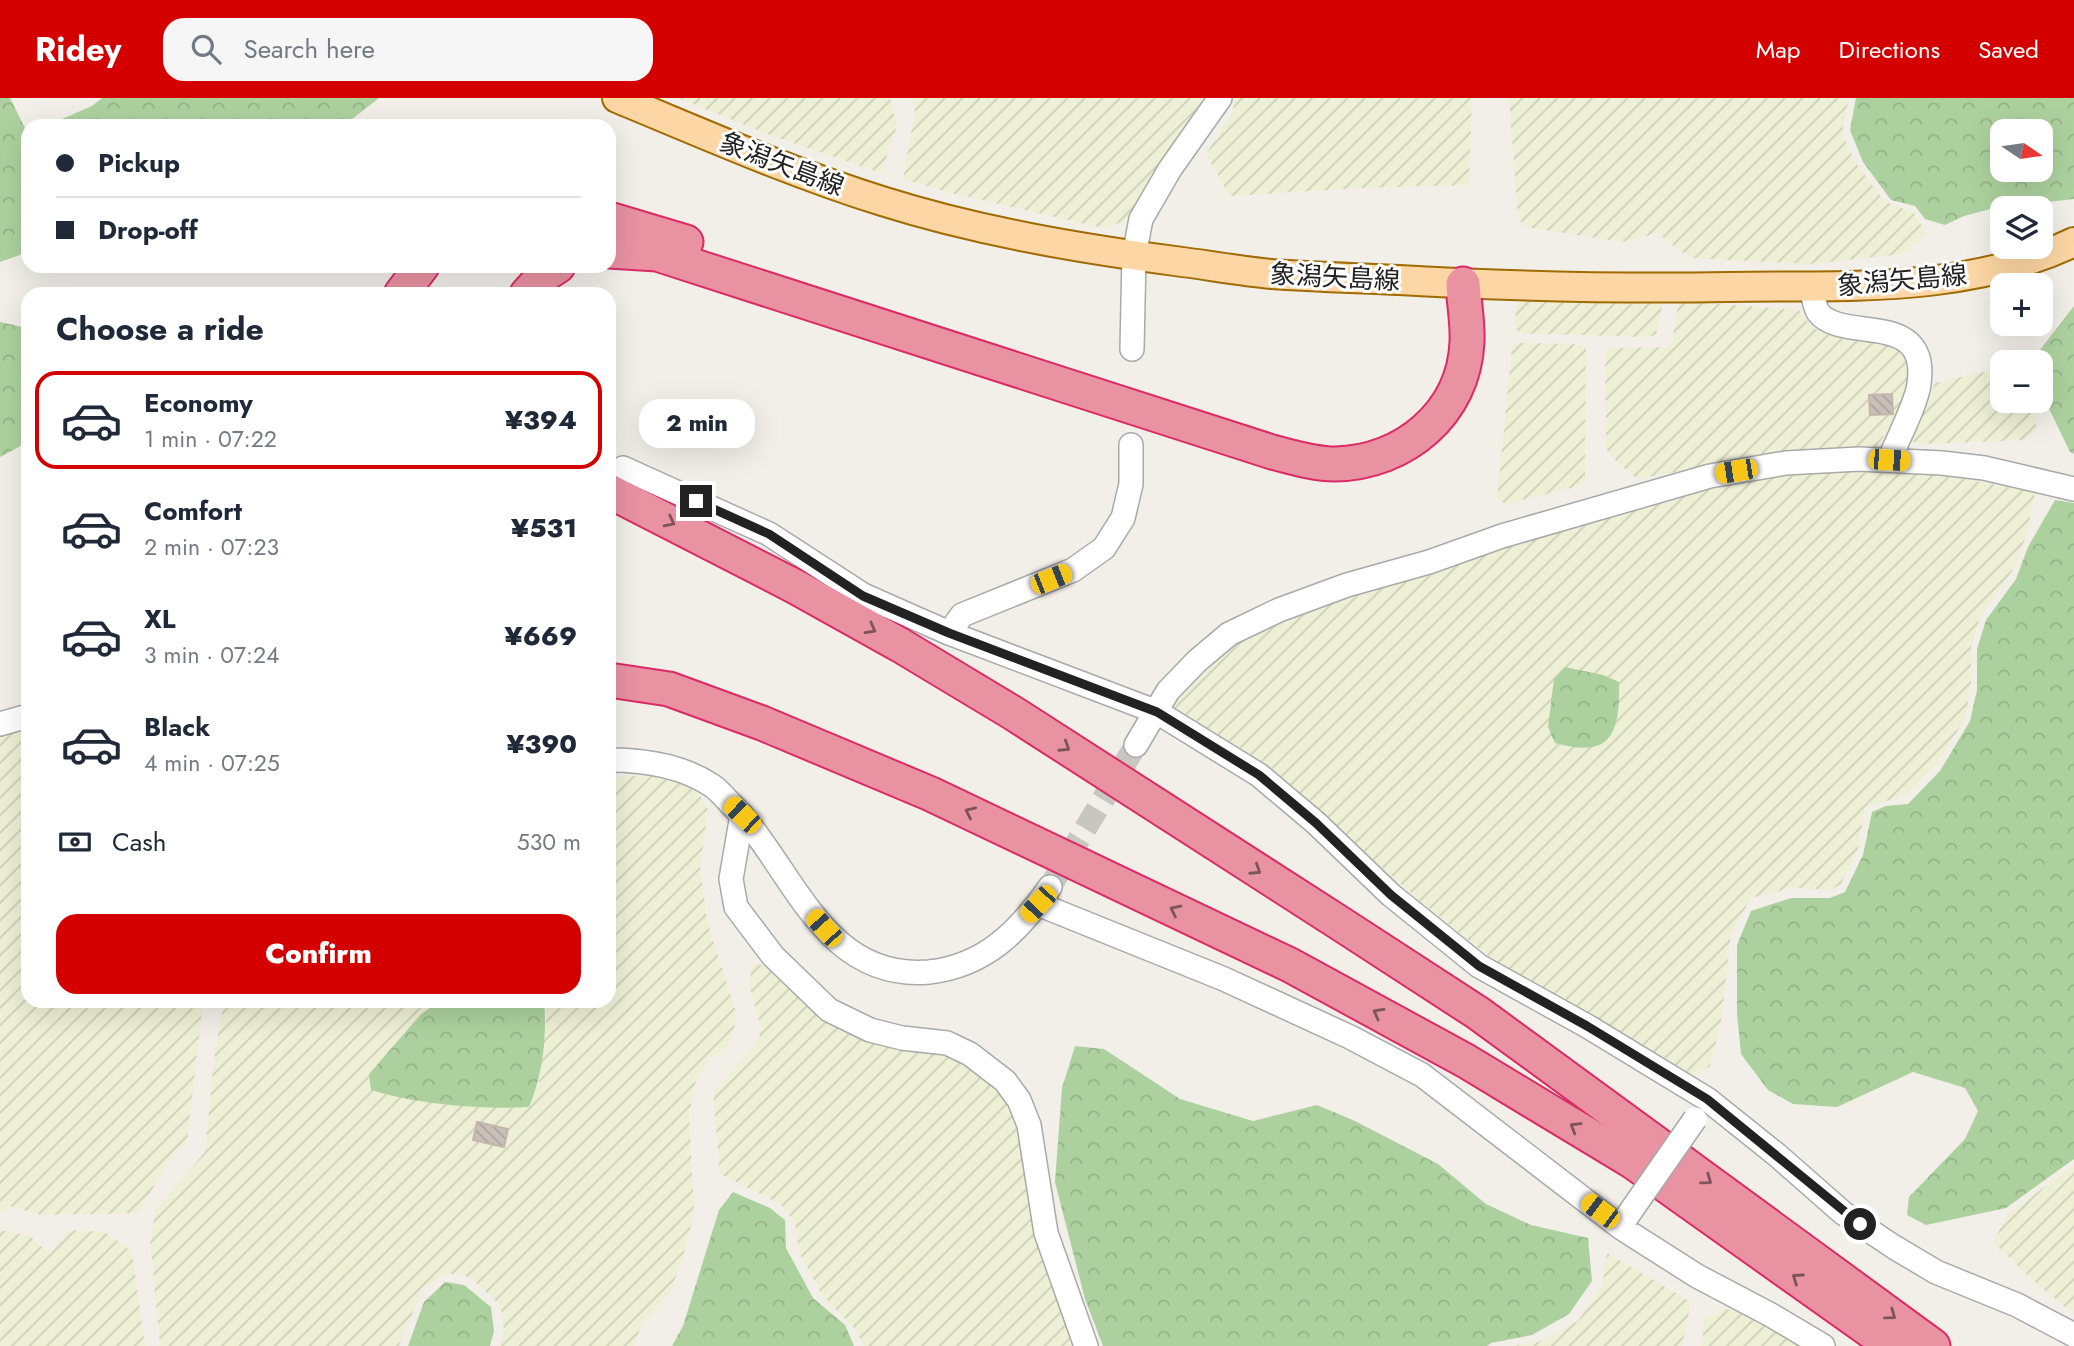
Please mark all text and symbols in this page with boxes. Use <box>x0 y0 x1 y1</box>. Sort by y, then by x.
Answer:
search box <box>163 18 653 81</box>
text: Ridey <box>35 26 121 73</box>
icon: search <box>187 30 225 68</box>
text: Search here <box>243 30 375 68</box>
text: Map <box>1756 32 1801 67</box>
text: Directions <box>1839 32 1940 67</box>
text: Saved <box>1978 32 2039 67</box>
north arrow <box>1990 119 2053 182</box>
map controls <box>1990 119 2053 413</box>
street label: 象潟矢島線 <box>715 123 849 205</box>
text: Pickup <box>98 144 180 182</box>
button: layers <box>1990 196 2053 259</box>
text: Drop-off <box>98 211 198 249</box>
street label: 象潟矢島線 <box>1269 255 1401 299</box>
street label: 象潟矢島線 <box>1836 255 1968 305</box>
button: + <box>1990 273 2053 336</box>
text: Choose a ride <box>56 306 264 352</box>
button: − <box>1990 350 2053 413</box>
text: Economy <box>144 384 253 422</box>
icon: car <box>60 389 123 452</box>
callout: 2 min <box>638 400 754 448</box>
text: ¥394 <box>505 401 577 439</box>
text: 2 min <box>666 406 728 440</box>
text: 1 min · 07:22 <box>144 422 277 456</box>
car <box>1868 448 1911 472</box>
car <box>1714 457 1759 485</box>
route end <box>680 485 712 517</box>
text: Comfort <box>144 492 242 530</box>
icon: car <box>60 497 123 560</box>
text: ¥531 <box>511 509 577 547</box>
one-way arrow <box>663 513 675 527</box>
text: 2 min · 07:23 <box>144 530 279 564</box>
car <box>1028 561 1075 597</box>
text: XL <box>144 600 176 638</box>
icon: car <box>60 605 123 668</box>
text: ¥669 <box>505 617 577 655</box>
one-way arrow <box>863 621 876 634</box>
text: 3 min · 07:24 <box>144 638 279 672</box>
text: Black <box>144 708 210 746</box>
icon: car <box>60 713 123 776</box>
text: ¥390 <box>506 725 577 763</box>
one-way arrow <box>1057 739 1070 751</box>
text: 4 min · 07:25 <box>144 746 280 780</box>
car <box>720 793 765 837</box>
one-way arrow <box>965 806 977 820</box>
icon: cash <box>56 823 94 861</box>
text: Cash <box>112 823 166 861</box>
text: 530 m <box>517 825 581 859</box>
one-way arrow <box>1249 862 1262 875</box>
car <box>1016 881 1061 927</box>
one-way arrow <box>1170 904 1182 918</box>
car <box>803 905 846 951</box>
button: Confirm <box>56 914 581 994</box>
one-way arrow <box>1373 1008 1385 1021</box>
one-way arrow <box>1569 1122 1582 1135</box>
one-way arrow <box>1700 1171 1712 1184</box>
car <box>1577 1190 1624 1232</box>
route start <box>1844 1208 1876 1240</box>
one-way arrow <box>1792 1274 1805 1286</box>
one-way arrow <box>1883 1306 1895 1319</box>

